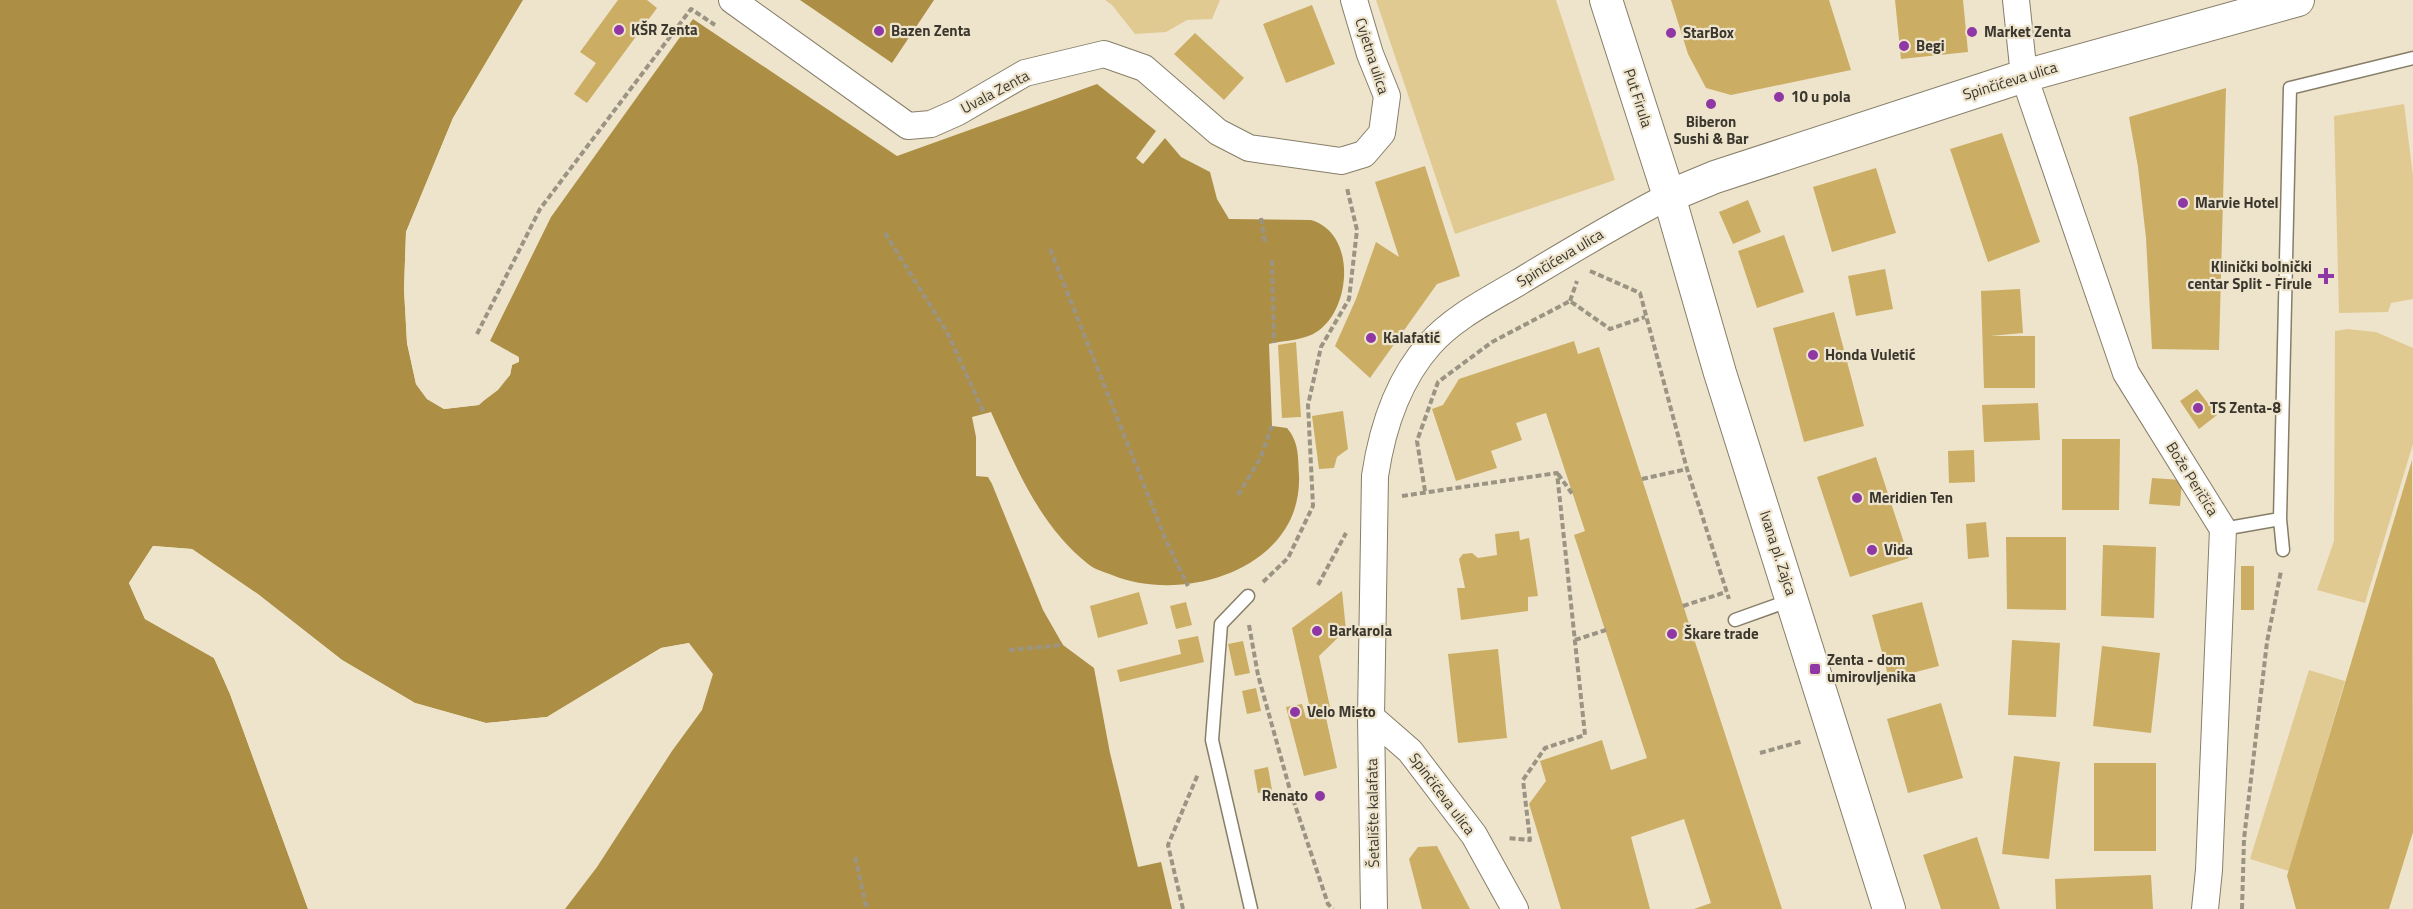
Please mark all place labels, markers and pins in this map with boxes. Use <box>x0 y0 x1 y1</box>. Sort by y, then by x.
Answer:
place label: KŠR Zenta <box>631 18 698 41</box>
place label: Bazen Zenta <box>891 19 971 42</box>
place label: Market Zenta <box>1984 20 2071 43</box>
place label: StarBox <box>1683 21 1734 44</box>
marker: KŠR Zenta <box>612 23 626 37</box>
marker: Bazen Zenta <box>872 24 886 38</box>
marker: Market Zenta <box>1965 25 1979 39</box>
marker: StarBox <box>1664 26 1678 40</box>
place label: Begi <box>1916 34 1945 57</box>
marker: Begi <box>1897 39 1911 53</box>
place label: 10 u pola <box>1791 85 1851 108</box>
marker: 10 u pola <box>1772 90 1786 104</box>
marker: Biberon Sushi & Bar <box>1704 97 1718 111</box>
place label: Biberon Sushi & Bar <box>1673 110 1749 150</box>
place label: Marvie Hotel <box>2195 191 2279 214</box>
marker: Marvie Hotel <box>2176 196 2190 210</box>
place label: Klinički bolnički centar Split - Firule <box>2188 255 2312 295</box>
marker: Klinički bolnički centar Split - Firule <box>2317 267 2335 285</box>
place label: Kalafatić <box>1383 326 1441 349</box>
marker: Kalafatić <box>1364 331 1378 345</box>
place label: Honda Vuletić <box>1825 343 1916 366</box>
marker: Honda Vuletić <box>1806 348 1820 362</box>
place label: TS Zenta-8 <box>2210 396 2281 419</box>
marker: TS Zenta-8 <box>2191 401 2205 415</box>
place label: Meridien Ten <box>1869 486 1953 509</box>
marker: Meridien Ten <box>1850 491 1864 505</box>
place label: Vida <box>1884 538 1913 561</box>
marker: Vida <box>1865 543 1879 557</box>
place label: Barkarola <box>1329 619 1392 642</box>
place label: Škare trade <box>1684 622 1759 645</box>
marker: Barkarola <box>1310 624 1324 638</box>
marker: Škare trade <box>1665 627 1679 641</box>
place label: Zenta - dom umirovljenika <box>1827 648 1916 688</box>
marker: Zenta - dom umirovljenika <box>1808 662 1822 676</box>
place label: Velo Misto <box>1307 700 1376 723</box>
marker: Velo Misto <box>1288 705 1302 719</box>
place label: Renato <box>1262 784 1308 807</box>
marker: Renato <box>1313 789 1327 803</box>

